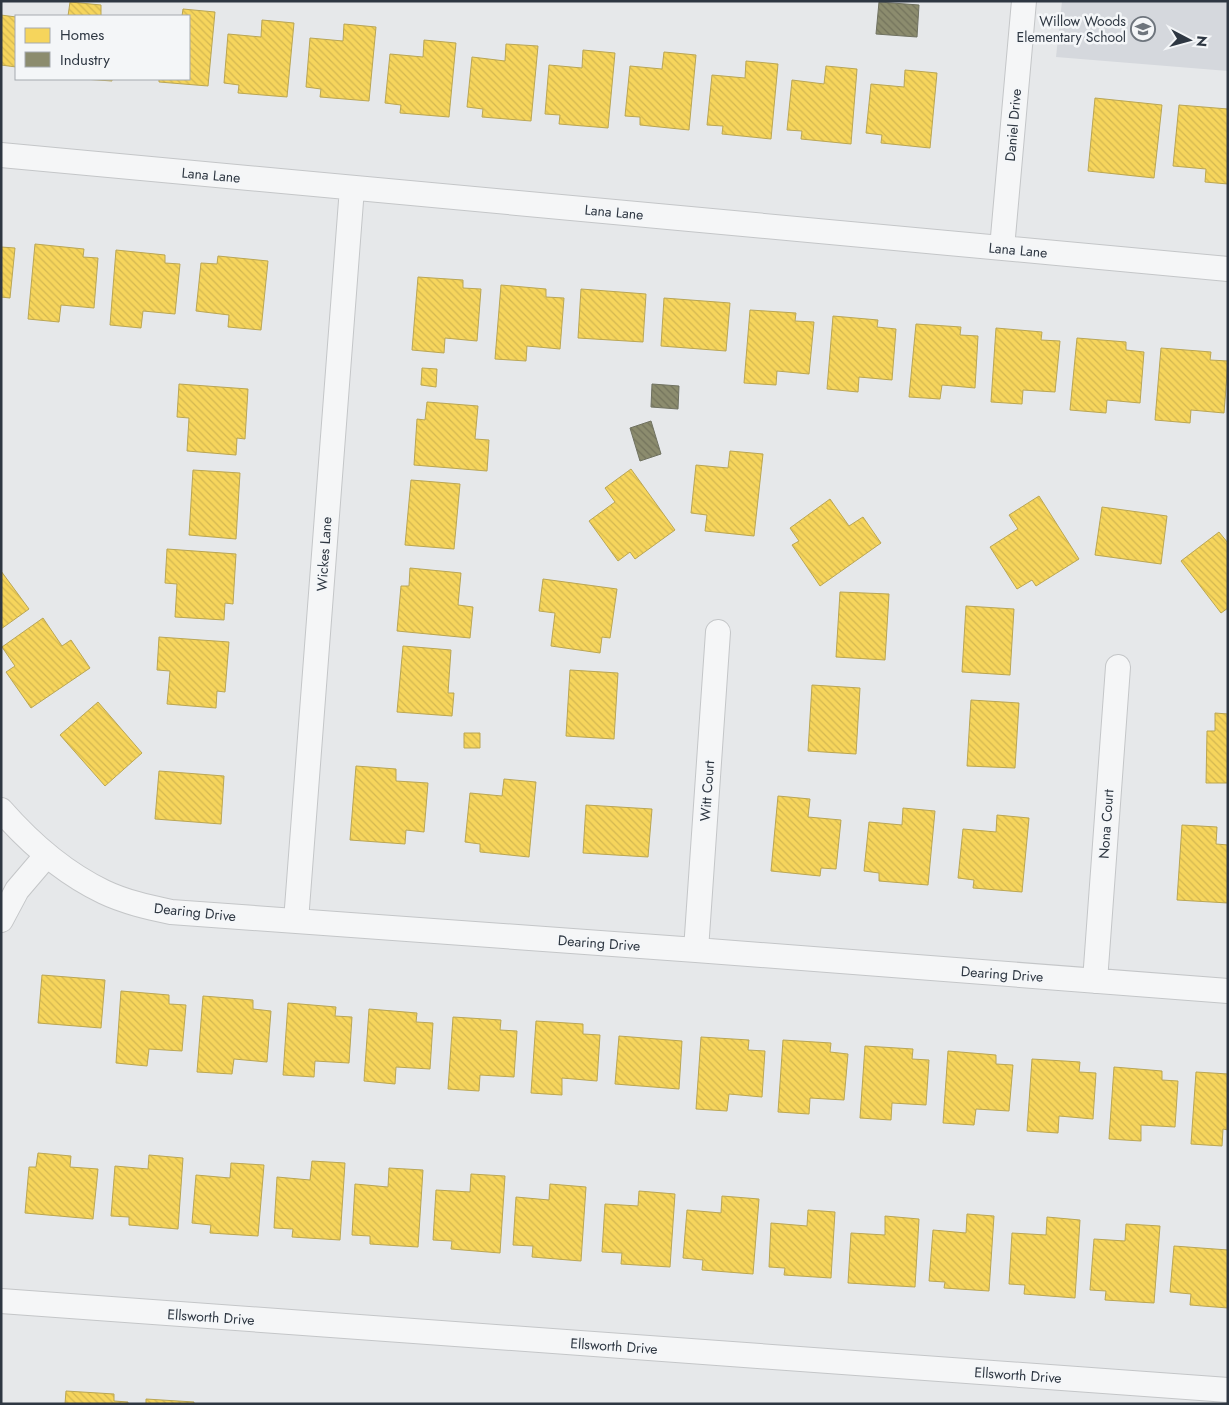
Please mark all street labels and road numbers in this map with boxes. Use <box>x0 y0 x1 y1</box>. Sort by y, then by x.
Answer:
street label: Daniel Drive <box>1000 88 1026 162</box>
street label: Lana Lane <box>181 162 241 188</box>
street label: Lana Lane <box>584 199 644 225</box>
street label: Lana Lane <box>988 237 1048 263</box>
street label: Wickes Lane <box>311 516 337 592</box>
street label: Witt Court <box>695 759 719 822</box>
street label: Nona Court <box>1094 788 1118 859</box>
street label: Dearing Drive <box>153 898 237 926</box>
street label: Dearing Drive <box>557 930 641 956</box>
street label: Dearing Drive <box>960 961 1044 987</box>
street label: Ellsworth Drive <box>167 1304 255 1330</box>
street label: Ellsworth Drive <box>570 1333 658 1359</box>
street label: Ellsworth Drive <box>974 1362 1062 1388</box>

